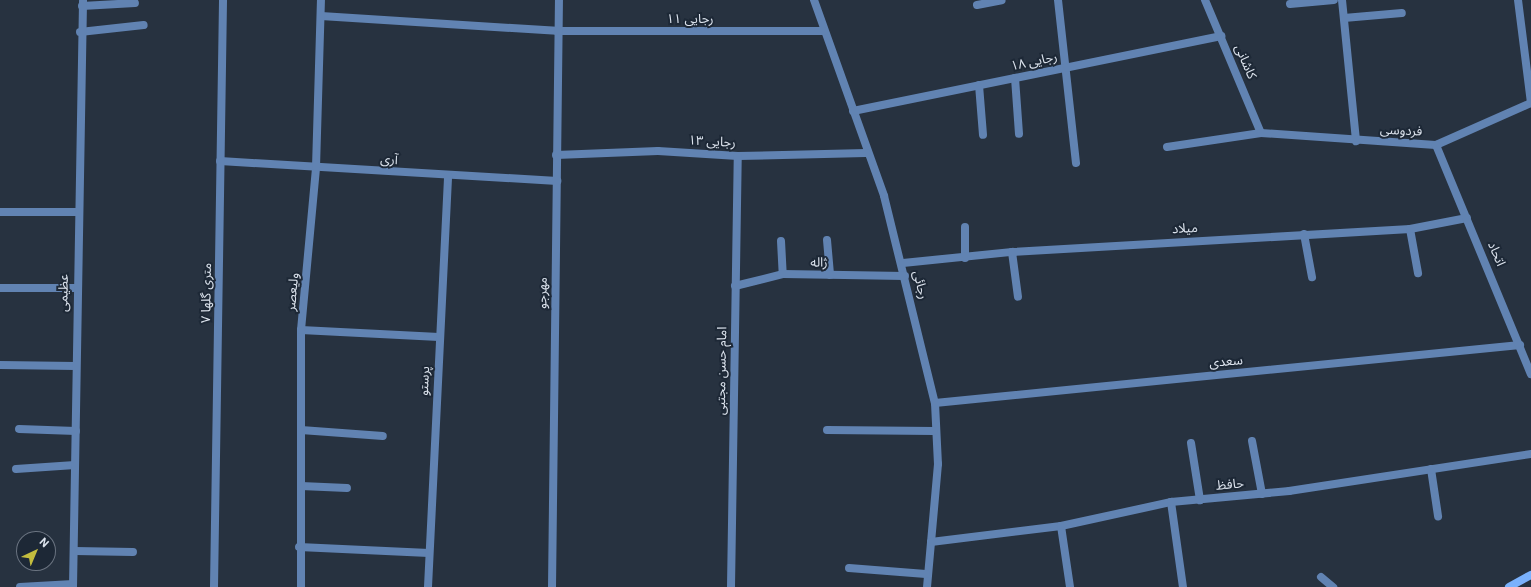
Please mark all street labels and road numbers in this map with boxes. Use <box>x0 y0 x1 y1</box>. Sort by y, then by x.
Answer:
street label: رجایی ۱۱ <box>666 11 714 27</box>
street label: کاشانی <box>1231 42 1259 82</box>
street label: رجایی ۱۸ <box>1009 49 1059 75</box>
street label: فردوسی <box>1379 122 1423 140</box>
street label: رجایی ۱۳ <box>688 133 736 151</box>
street label: آری <box>380 152 398 168</box>
street label: میلاد <box>1172 221 1198 237</box>
street label: اتحاد <box>1484 239 1508 269</box>
street label: ژاله <box>810 255 828 271</box>
street label: ۷ متری گلها <box>199 263 215 323</box>
street label: رجائی <box>909 269 931 301</box>
street label: ولیعصر <box>284 272 302 312</box>
street label: عظیمی <box>56 274 72 312</box>
street label: مهرجو <box>535 277 551 309</box>
street label: امام حسن مجتبی <box>713 327 731 415</box>
street label: سعدی <box>1209 353 1243 371</box>
street label: پرستو <box>416 366 434 396</box>
street label: حافظ <box>1215 476 1245 494</box>

